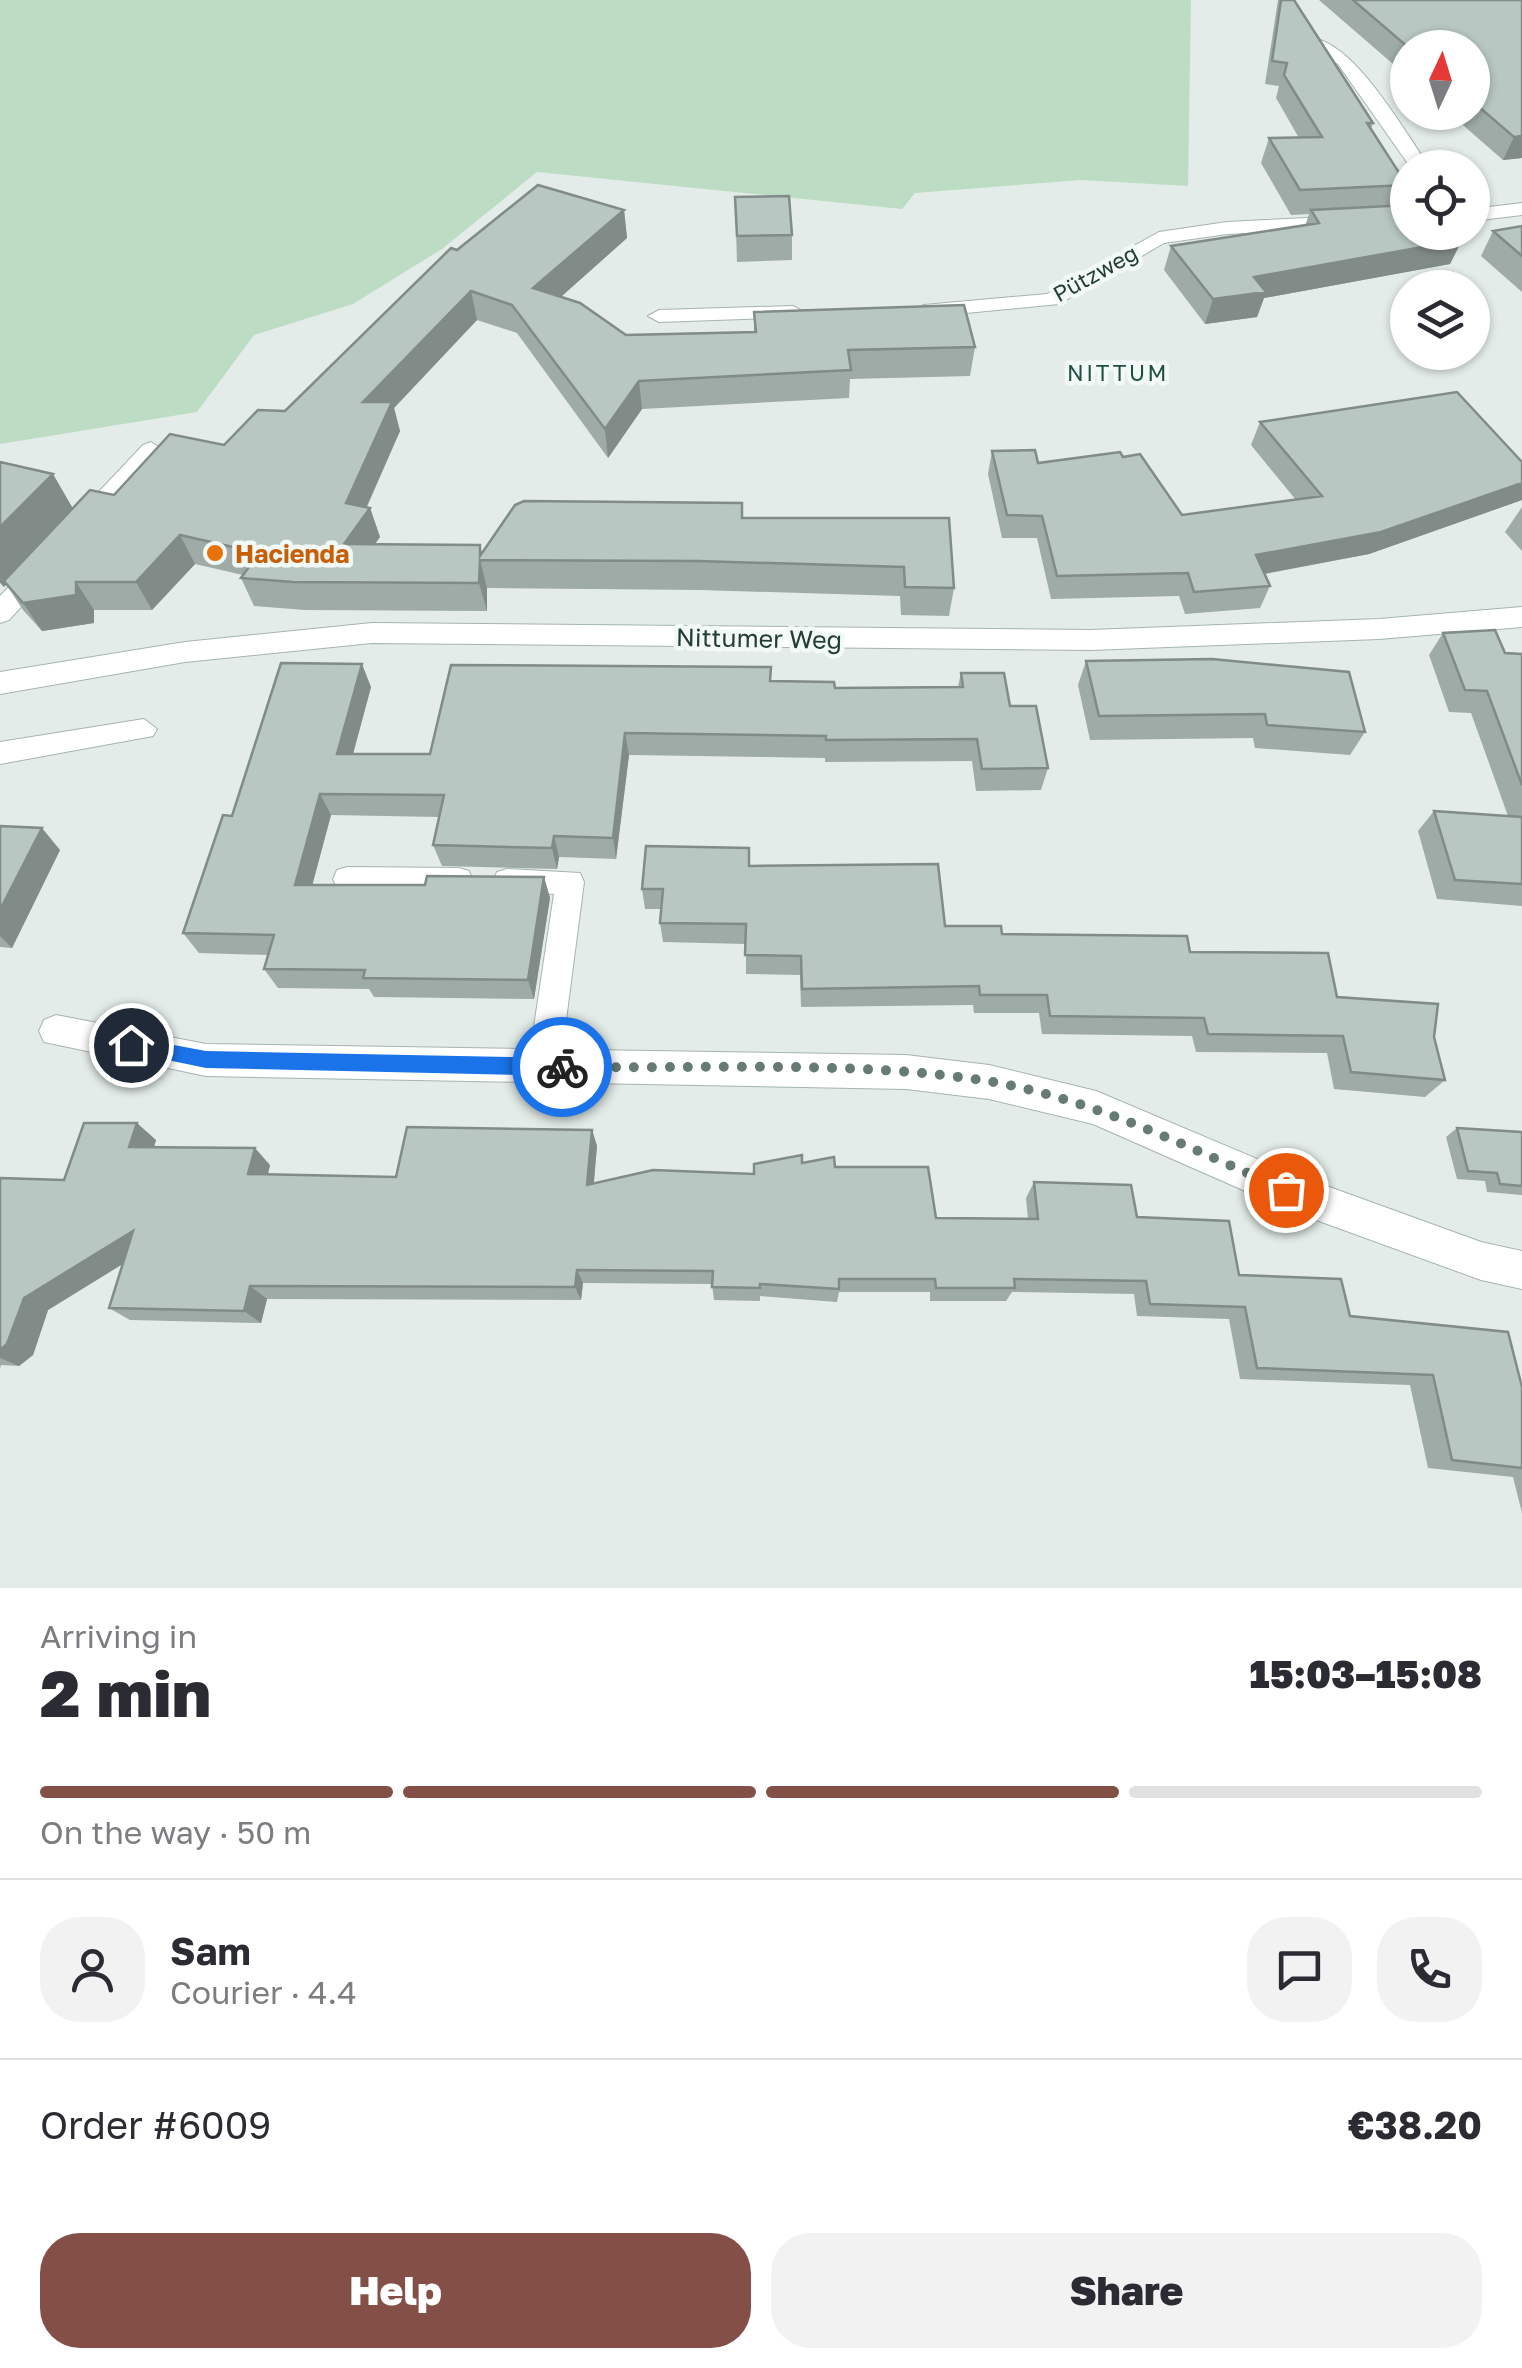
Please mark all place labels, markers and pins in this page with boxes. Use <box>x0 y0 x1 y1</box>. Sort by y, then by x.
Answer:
place label: Hacienda <box>235 538 349 569</box>
marker: Hacienda <box>204 542 226 564</box>
pin <box>89 1003 174 1088</box>
pin <box>1244 1148 1329 1233</box>

